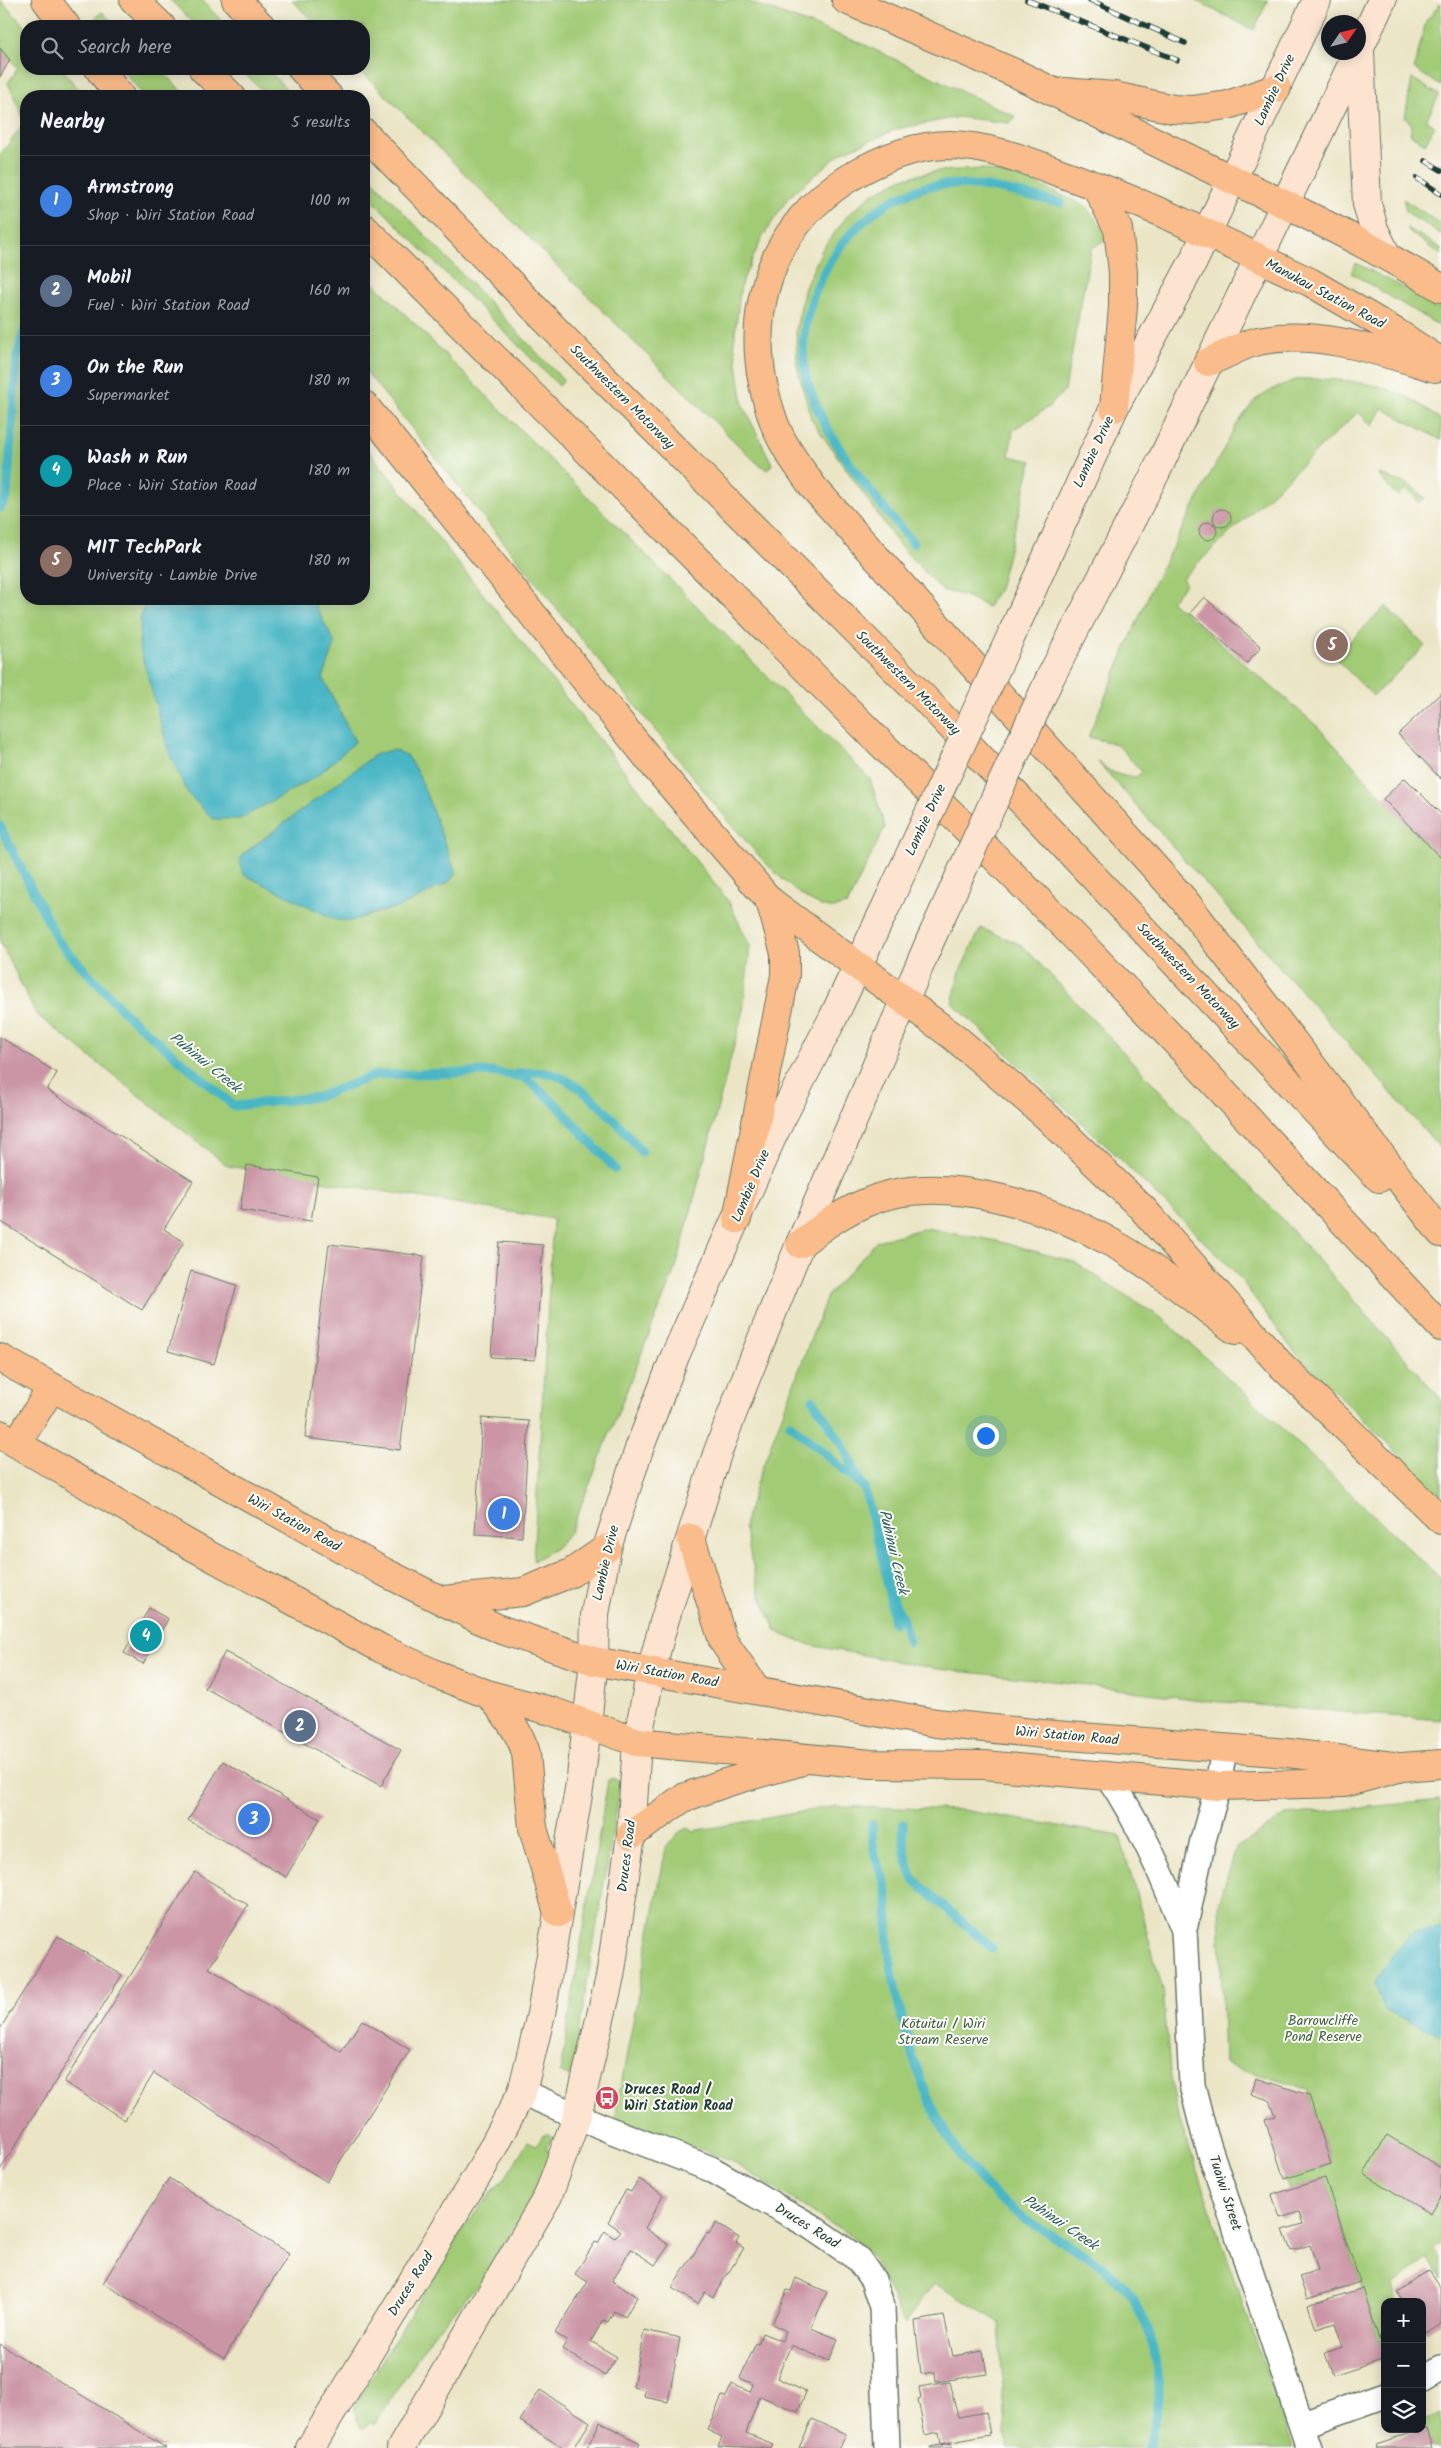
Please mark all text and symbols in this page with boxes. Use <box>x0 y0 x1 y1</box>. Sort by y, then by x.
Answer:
north arrow <box>1321 15 1366 60</box>
search box <box>20 20 370 75</box>
text: Search here <box>78 33 172 63</box>
icon: search <box>38 34 66 62</box>
street label: Lambie Drive <box>1249 50 1302 130</box>
text: Nearby <box>40 106 105 139</box>
text: 5 results <box>291 110 350 135</box>
text: Armstrong <box>87 173 174 203</box>
text: 1 <box>54 188 58 213</box>
text: 100 m <box>310 188 350 213</box>
text: Shop · Wiri Station Road <box>87 203 254 228</box>
street label: Manukau Station Road <box>1261 253 1390 335</box>
text: Mobil <box>87 263 131 293</box>
text: 2 <box>51 278 61 303</box>
text: 160 m <box>309 278 350 303</box>
text: Fuel · Wiri Station Road <box>87 293 249 318</box>
street label: Southwestern Motorway <box>564 339 680 455</box>
text: On the Run <box>87 353 184 383</box>
text: 3 <box>52 368 60 393</box>
text: 180 m <box>308 368 350 393</box>
text: Supermarket <box>87 383 170 408</box>
street label: Lambie Drive <box>1068 412 1121 492</box>
text: Wash n Run <box>87 443 188 473</box>
text: 4 <box>52 458 60 483</box>
text: 180 m <box>308 458 350 483</box>
text: Place · Wiri Station Road <box>87 473 256 498</box>
text: MIT TechPark <box>87 533 201 563</box>
text: 5 <box>52 548 60 573</box>
text: 180 m <box>308 548 350 573</box>
text: University · Lambie Drive <box>87 563 257 588</box>
street label: Southwestern Motorway <box>850 625 966 741</box>
pin: 5 <box>1316 626 1348 664</box>
street label: Lambie Drive <box>900 780 953 860</box>
street label: Southwestern Motorway <box>1131 918 1245 1035</box>
water label: Puhinui Creek <box>164 1027 248 1101</box>
street label: Lambie Drive <box>726 1146 776 1226</box>
your location <box>973 1423 999 1449</box>
street label: Wiri Station Road <box>243 1488 345 1558</box>
pin: 1 <box>488 1495 520 1533</box>
water label: Puhinui Creek <box>872 1507 915 1599</box>
street label: Lambie Drive <box>587 1522 626 1603</box>
pin: 4 <box>130 1617 162 1655</box>
street label: Wiri Station Road <box>614 1654 721 1694</box>
pin: 2 <box>284 1707 316 1745</box>
street label: Wiri Station Road <box>1014 1721 1121 1752</box>
pin: 3 <box>238 1800 270 1838</box>
street label: Druces Road <box>612 1818 642 1893</box>
park label: Barrowcliffe Pond Reserve <box>1284 2010 1362 2048</box>
park label: Kōtuitui / Wiri Stream Reserve <box>898 2013 989 2051</box>
place label: Druces Road / Wiri Station Road <box>624 2079 733 2117</box>
bus stop icon: Druces Road / Wiri Station Road <box>594 2085 620 2111</box>
street label: Tuaiwi Street <box>1202 2153 1248 2234</box>
water label: Puhinui Creek <box>1018 2189 1104 2258</box>
street label: Druces Road <box>770 2197 844 2255</box>
street label: Druces Road <box>382 2247 440 2321</box>
map controls <box>1381 2298 1426 2433</box>
button: + <box>1381 2298 1426 2343</box>
button: − <box>1381 2343 1426 2388</box>
button: layers <box>1381 2388 1426 2433</box>

